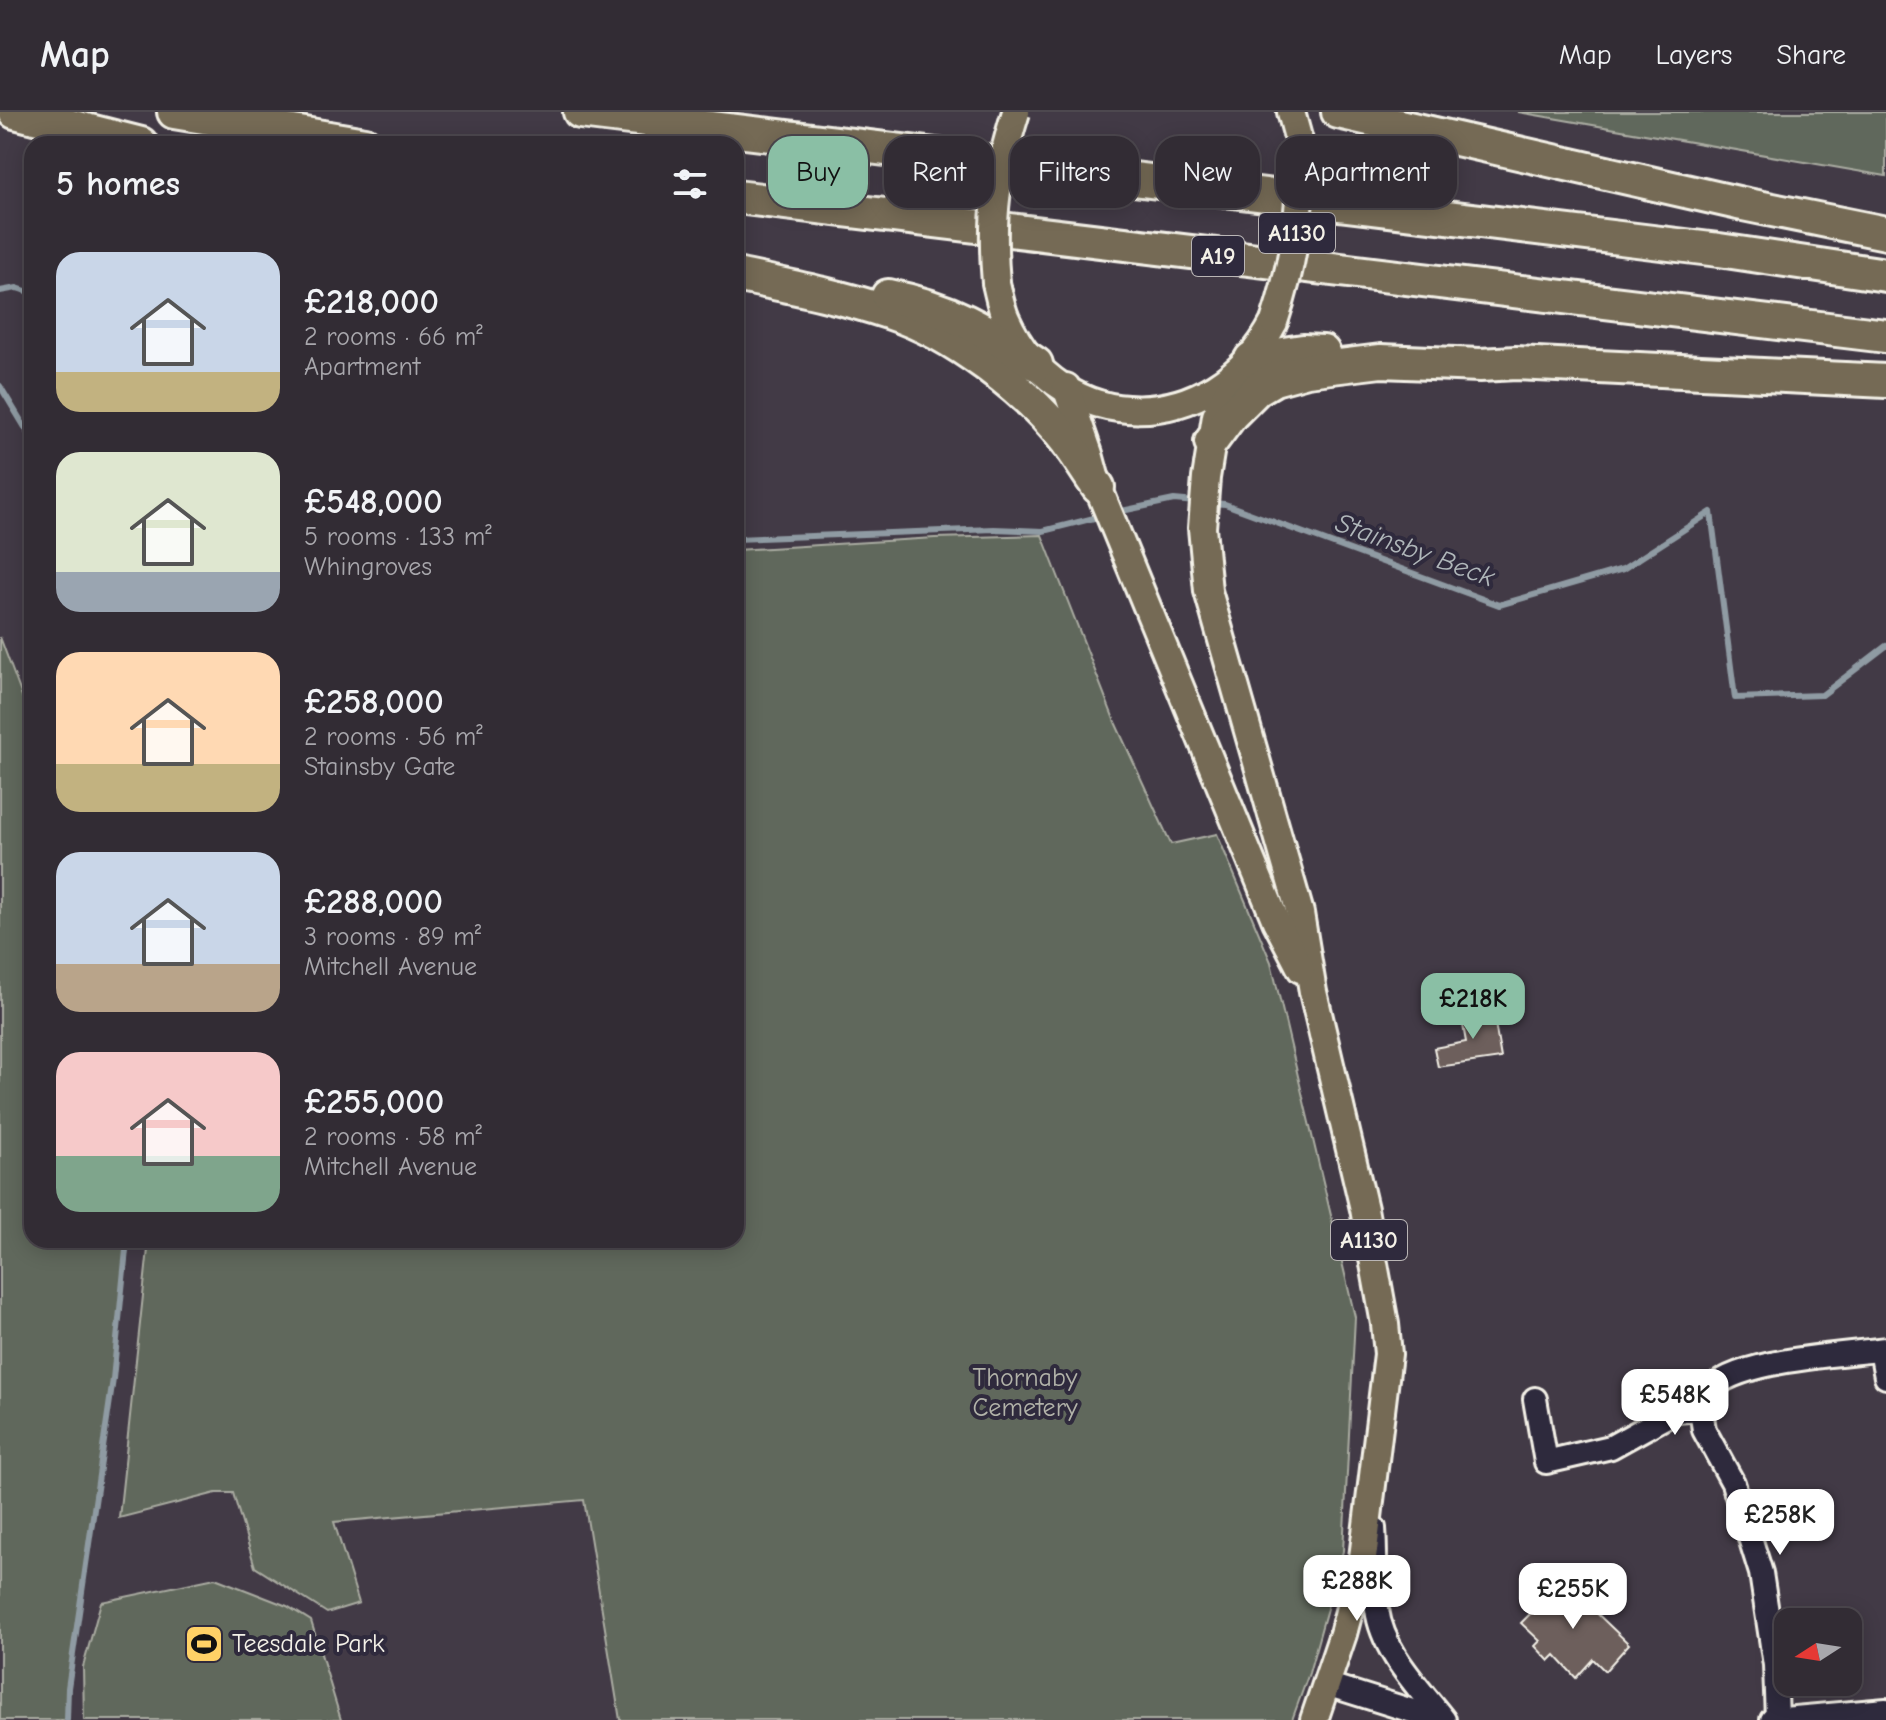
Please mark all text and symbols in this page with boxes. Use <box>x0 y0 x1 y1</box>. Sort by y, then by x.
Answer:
text: Map <box>40 33 110 77</box>
text: Map <box>1559 39 1612 71</box>
text: Layers <box>1656 39 1732 71</box>
text: Share <box>1776 39 1846 71</box>
chip: Buy <box>768 136 868 208</box>
chip: Rent <box>884 136 994 208</box>
chip: Filters <box>1010 136 1139 208</box>
chip: New <box>1155 136 1260 208</box>
chip: Apartment <box>1276 136 1457 208</box>
icon: filters <box>668 162 712 206</box>
text: 5 homes <box>56 164 180 204</box>
road number: A1130 <box>1259 213 1335 253</box>
road number: A19 <box>1192 236 1244 276</box>
text: £218,000 <box>304 282 439 322</box>
icon: home <box>120 284 216 380</box>
text: 2 rooms · 66 m² <box>304 322 483 352</box>
text: Apartment <box>304 352 420 382</box>
text: £548,000 <box>304 482 443 522</box>
icon: home <box>120 484 216 580</box>
water label: Stainsby Beck <box>1331 506 1499 594</box>
text: 5 rooms · 133 m² <box>304 522 492 552</box>
text: Whingroves <box>304 552 432 582</box>
text: £258,000 <box>304 682 444 722</box>
icon: home <box>120 684 216 780</box>
text: 2 rooms · 56 m² <box>304 722 483 752</box>
text: Stainsby Gate <box>304 752 455 782</box>
text: £288,000 <box>304 882 443 922</box>
icon: home <box>120 884 216 980</box>
text: 3 rooms · 89 m² <box>304 922 481 952</box>
text: Mitchell Avenue <box>304 952 477 982</box>
pin: £218K <box>1417 973 1529 1041</box>
text: £218K <box>1439 984 1507 1014</box>
text: £255,000 <box>304 1082 444 1122</box>
icon: home <box>120 1084 216 1180</box>
text: 2 rooms · 58 m² <box>304 1122 482 1152</box>
text: Mitchell Avenue <box>304 1152 477 1182</box>
road number: A1130 <box>1331 1220 1407 1260</box>
park label: Thornaby Cemetery <box>972 1363 1078 1423</box>
pin: £548K <box>1619 1369 1731 1437</box>
text: £548K <box>1639 1380 1711 1410</box>
pin: £258K <box>1724 1489 1836 1557</box>
text: £258K <box>1744 1500 1816 1530</box>
pin: £288K <box>1301 1555 1413 1623</box>
pin: £255K <box>1517 1563 1629 1631</box>
text: £288K <box>1321 1566 1393 1596</box>
text: £255K <box>1537 1574 1609 1604</box>
north arrow <box>1774 1608 1862 1696</box>
map controls <box>1774 1608 1862 1696</box>
sports icon: Teesdale Park <box>183 1623 225 1665</box>
place label: Teesdale Park <box>232 1629 385 1659</box>

